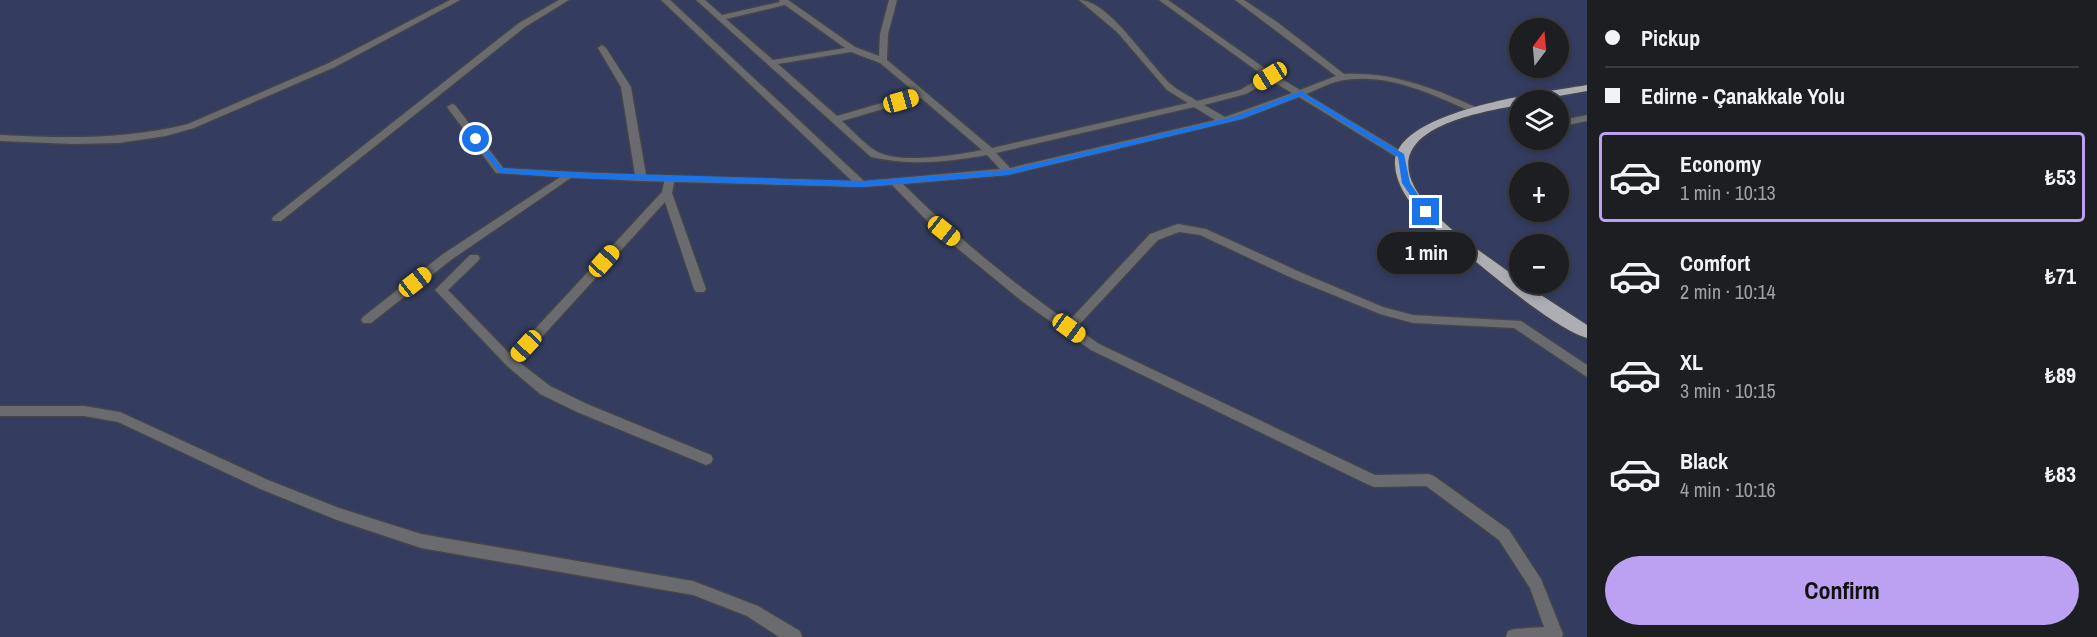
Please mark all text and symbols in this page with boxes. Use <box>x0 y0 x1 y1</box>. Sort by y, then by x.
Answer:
north arrow <box>1509 18 1569 78</box>
map controls <box>1509 18 1569 294</box>
text: Pickup <box>1641 23 1700 53</box>
car <box>1250 59 1290 93</box>
text: Edirne - Çanakkale Yolu <box>1641 81 1845 111</box>
car <box>881 87 921 115</box>
button: layers <box>1509 90 1569 150</box>
route start <box>462 125 489 152</box>
text: Economy <box>1680 149 1761 179</box>
icon: car <box>1608 150 1662 204</box>
button: + <box>1509 162 1569 222</box>
text: ₺53 <box>2045 162 2076 192</box>
text: 1 min · 10:13 <box>1680 179 1776 206</box>
route end <box>1412 198 1439 225</box>
car <box>924 213 964 249</box>
callout: 1 min <box>1376 233 1476 275</box>
button: − <box>1509 234 1569 294</box>
text: 1 min <box>1405 239 1448 266</box>
car <box>585 242 623 280</box>
text: Comfort <box>1680 248 1750 278</box>
icon: car <box>1608 249 1662 303</box>
text: ₺71 <box>2045 261 2076 291</box>
car <box>395 264 435 300</box>
text: 2 min · 10:14 <box>1680 278 1776 305</box>
car <box>1049 310 1089 346</box>
car <box>507 327 545 365</box>
text: XL <box>1680 347 1703 377</box>
icon: car <box>1608 348 1662 402</box>
text: ₺89 <box>2045 360 2076 390</box>
text: 3 min · 10:15 <box>1680 377 1776 404</box>
text: Black <box>1680 446 1728 476</box>
icon: car <box>1608 447 1662 501</box>
text: ₺83 <box>2045 459 2076 489</box>
text: 4 min · 10:16 <box>1680 476 1776 503</box>
button: Confirm <box>1605 556 2079 625</box>

